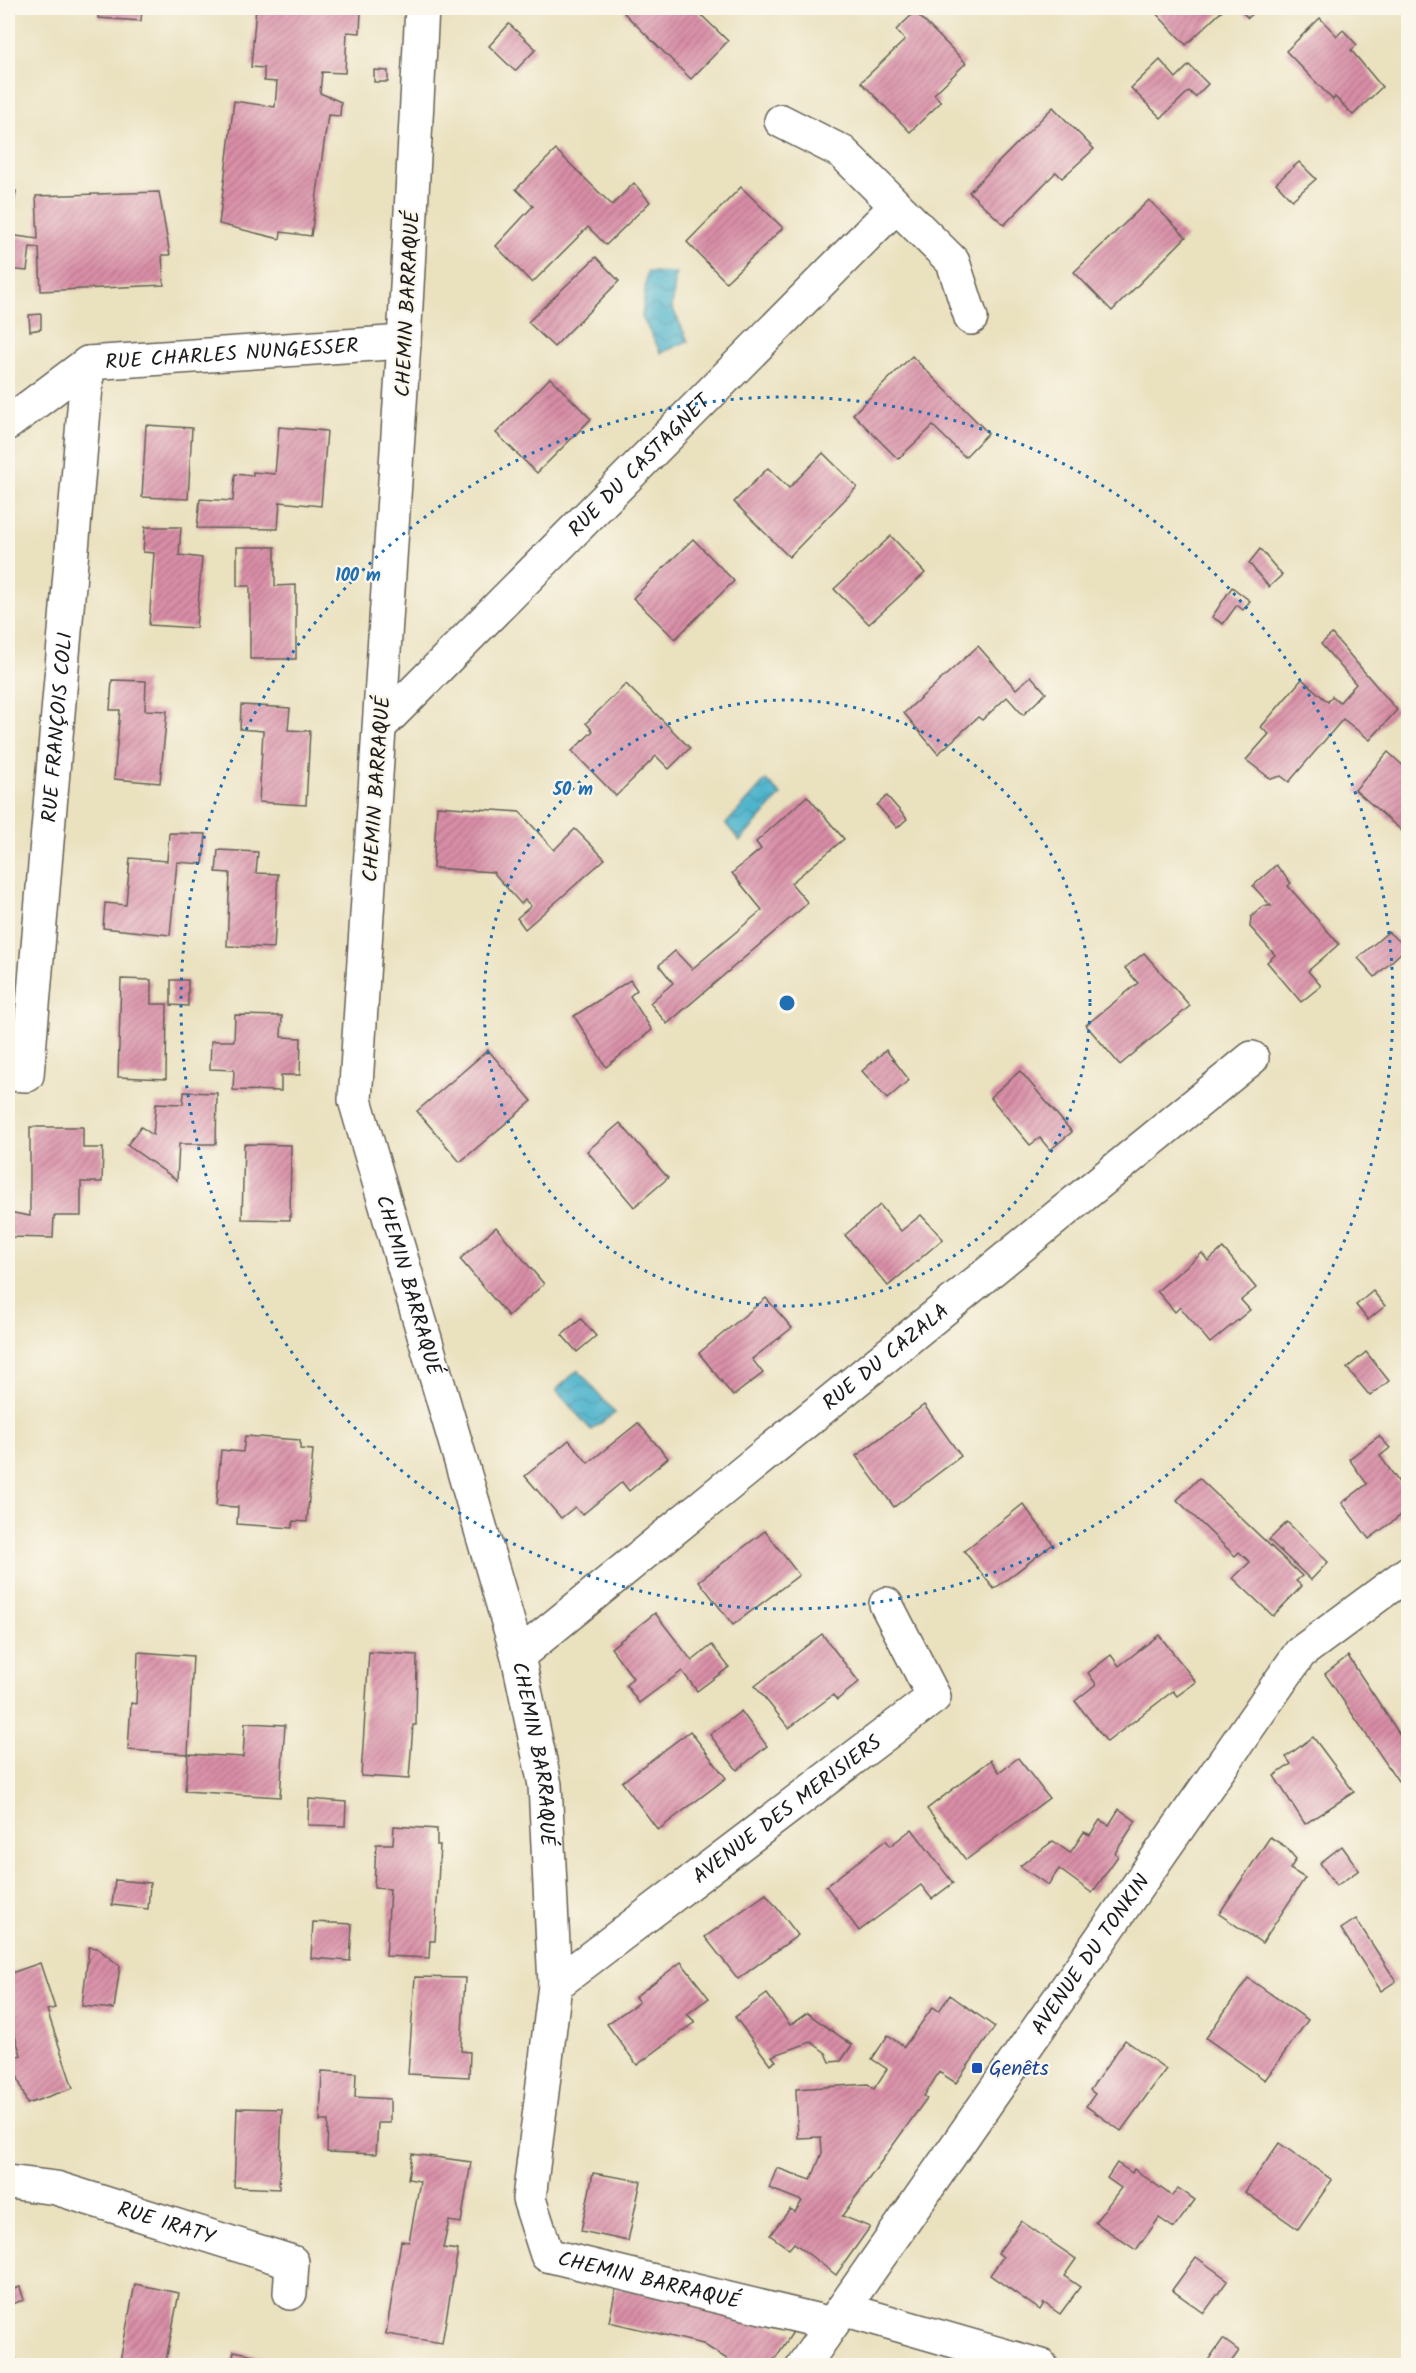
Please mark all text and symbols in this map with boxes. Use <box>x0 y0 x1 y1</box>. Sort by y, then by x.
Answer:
street label: CHEMIN BARRAQUÉ <box>387 209 430 398</box>
street label: RUE CHARLES NUNGESSER <box>104 330 359 380</box>
street label: RUE DU CASTAGNET <box>561 386 720 546</box>
text: 100 m <box>335 562 381 591</box>
street label: RUE FRANÇOIS COLI <box>34 631 83 824</box>
street label: CHEMIN BARRAQUÉ <box>355 694 401 883</box>
text: 50 m <box>552 776 593 805</box>
centre of rings <box>777 993 797 1013</box>
street label: CHEMIN BARRAQUÉ <box>366 1191 450 1380</box>
street label: RUE DU CAZALA <box>816 1296 957 1420</box>
street label: CHEMIN BARRAQUÉ <box>502 1659 563 1848</box>
street label: AVENUE DES MERISIERS <box>686 1727 889 1893</box>
street label: AVENUE DU TONKIN <box>1023 1868 1159 2042</box>
place label: Genêts <box>989 2053 1049 2086</box>
marker: Genêts <box>970 2061 984 2075</box>
street label: RUE IRATY <box>113 2193 220 2255</box>
street label: CHEMIN BARRAQUÉ <box>554 2243 744 2319</box>

